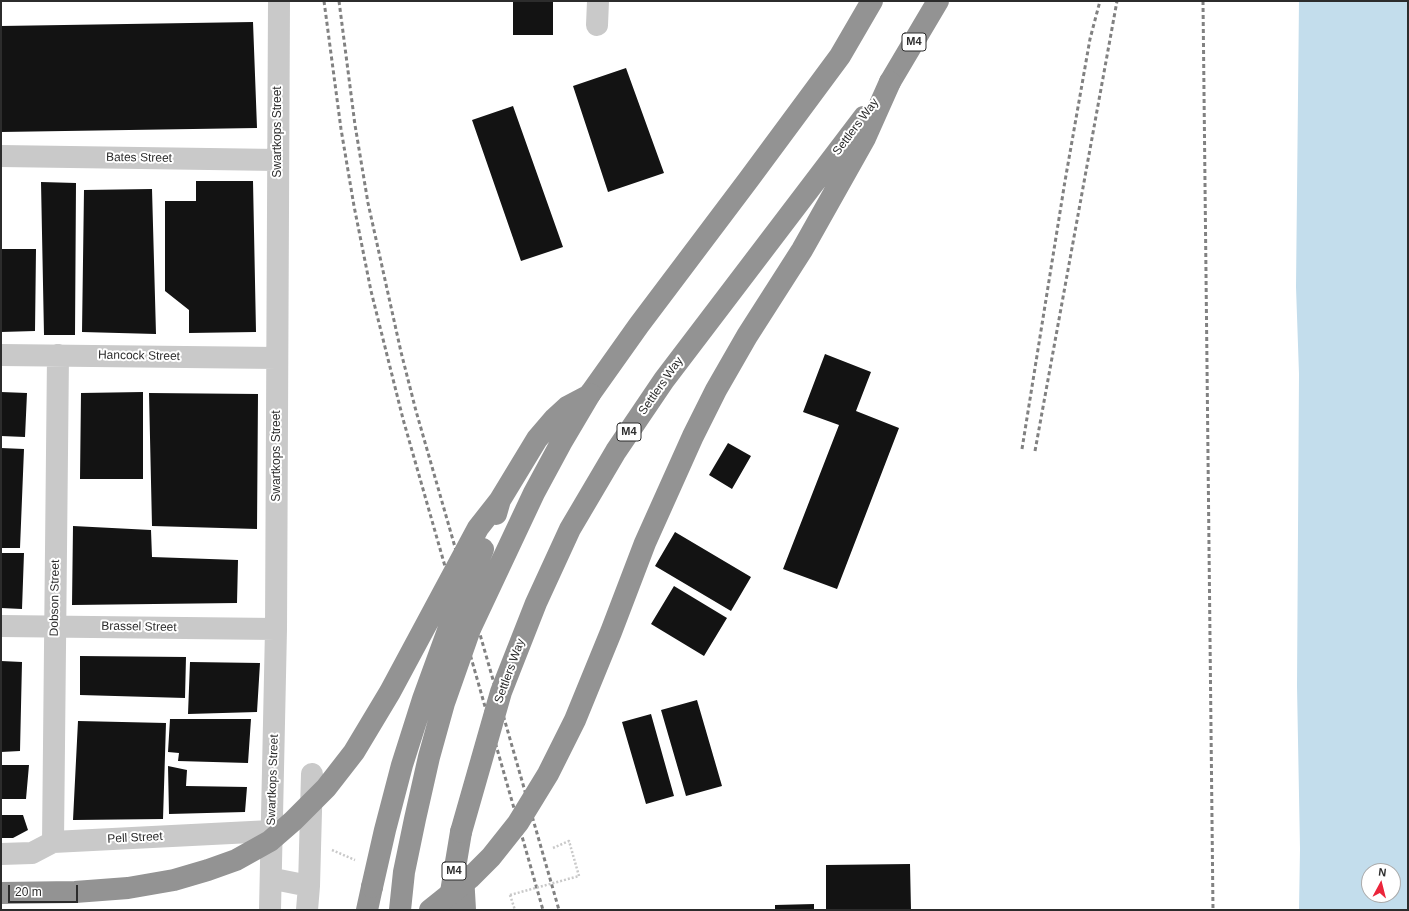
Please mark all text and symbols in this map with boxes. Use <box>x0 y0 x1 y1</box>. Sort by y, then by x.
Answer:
road number: M4 <box>902 33 926 51</box>
street label: Swartkops Street <box>271 86 285 178</box>
street label: Settlers Way <box>830 96 882 158</box>
street label: Bates Street <box>106 150 172 166</box>
street label: Hancock Street <box>98 348 180 364</box>
street label: Settlers Way <box>636 354 686 418</box>
street label: Swartkops Street <box>270 410 284 502</box>
road number: M4 <box>617 423 641 441</box>
street label: Dobson Street <box>47 560 63 636</box>
street label: Brassel Street <box>101 619 177 635</box>
street label: Settlers Way <box>492 637 528 705</box>
street label: Swartkops Street <box>264 734 282 826</box>
street label: Pell Street <box>107 829 163 847</box>
road number: M4 <box>442 862 466 880</box>
north arrow <box>1361 863 1401 903</box>
text: N <box>1378 866 1387 879</box>
scale bar <box>10 877 80 903</box>
text: 20 m <box>15 885 42 899</box>

